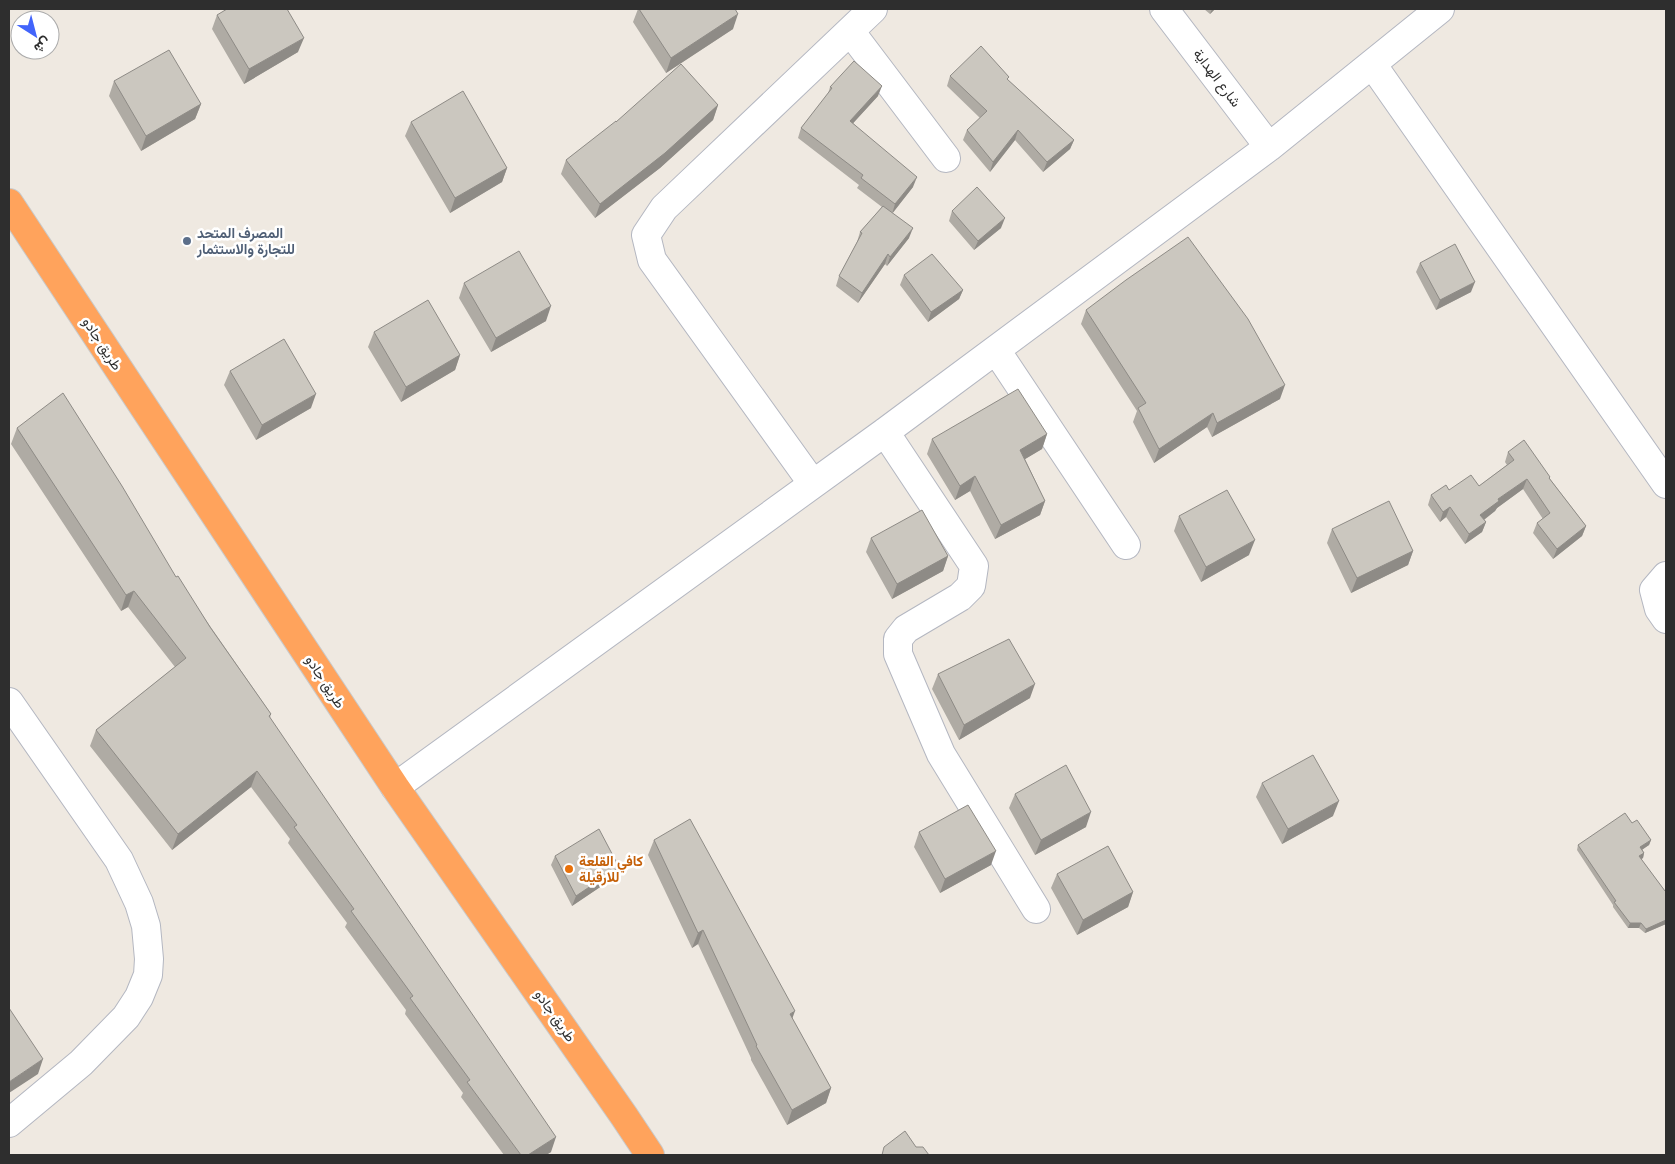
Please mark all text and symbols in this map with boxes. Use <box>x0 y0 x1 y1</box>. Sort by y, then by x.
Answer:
north arrow <box>10 10 60 60</box>
text: ش <box>30 33 54 57</box>
street label: شارع الهداية <box>1188 46 1244 112</box>
place label: المصرف المتحد للتجارة والاستثمار <box>196 225 295 258</box>
marker: المصرف المتحد للتجارة والاستثمار <box>181 235 193 247</box>
street label: طريق جادو <box>79 314 125 374</box>
street label: طريق جادو <box>302 652 348 712</box>
place label: كافي القلعة للارقيلة <box>579 853 643 886</box>
marker: كافي القلعة للارقيلة <box>563 863 575 875</box>
street label: طريق جادو <box>531 987 579 1045</box>

